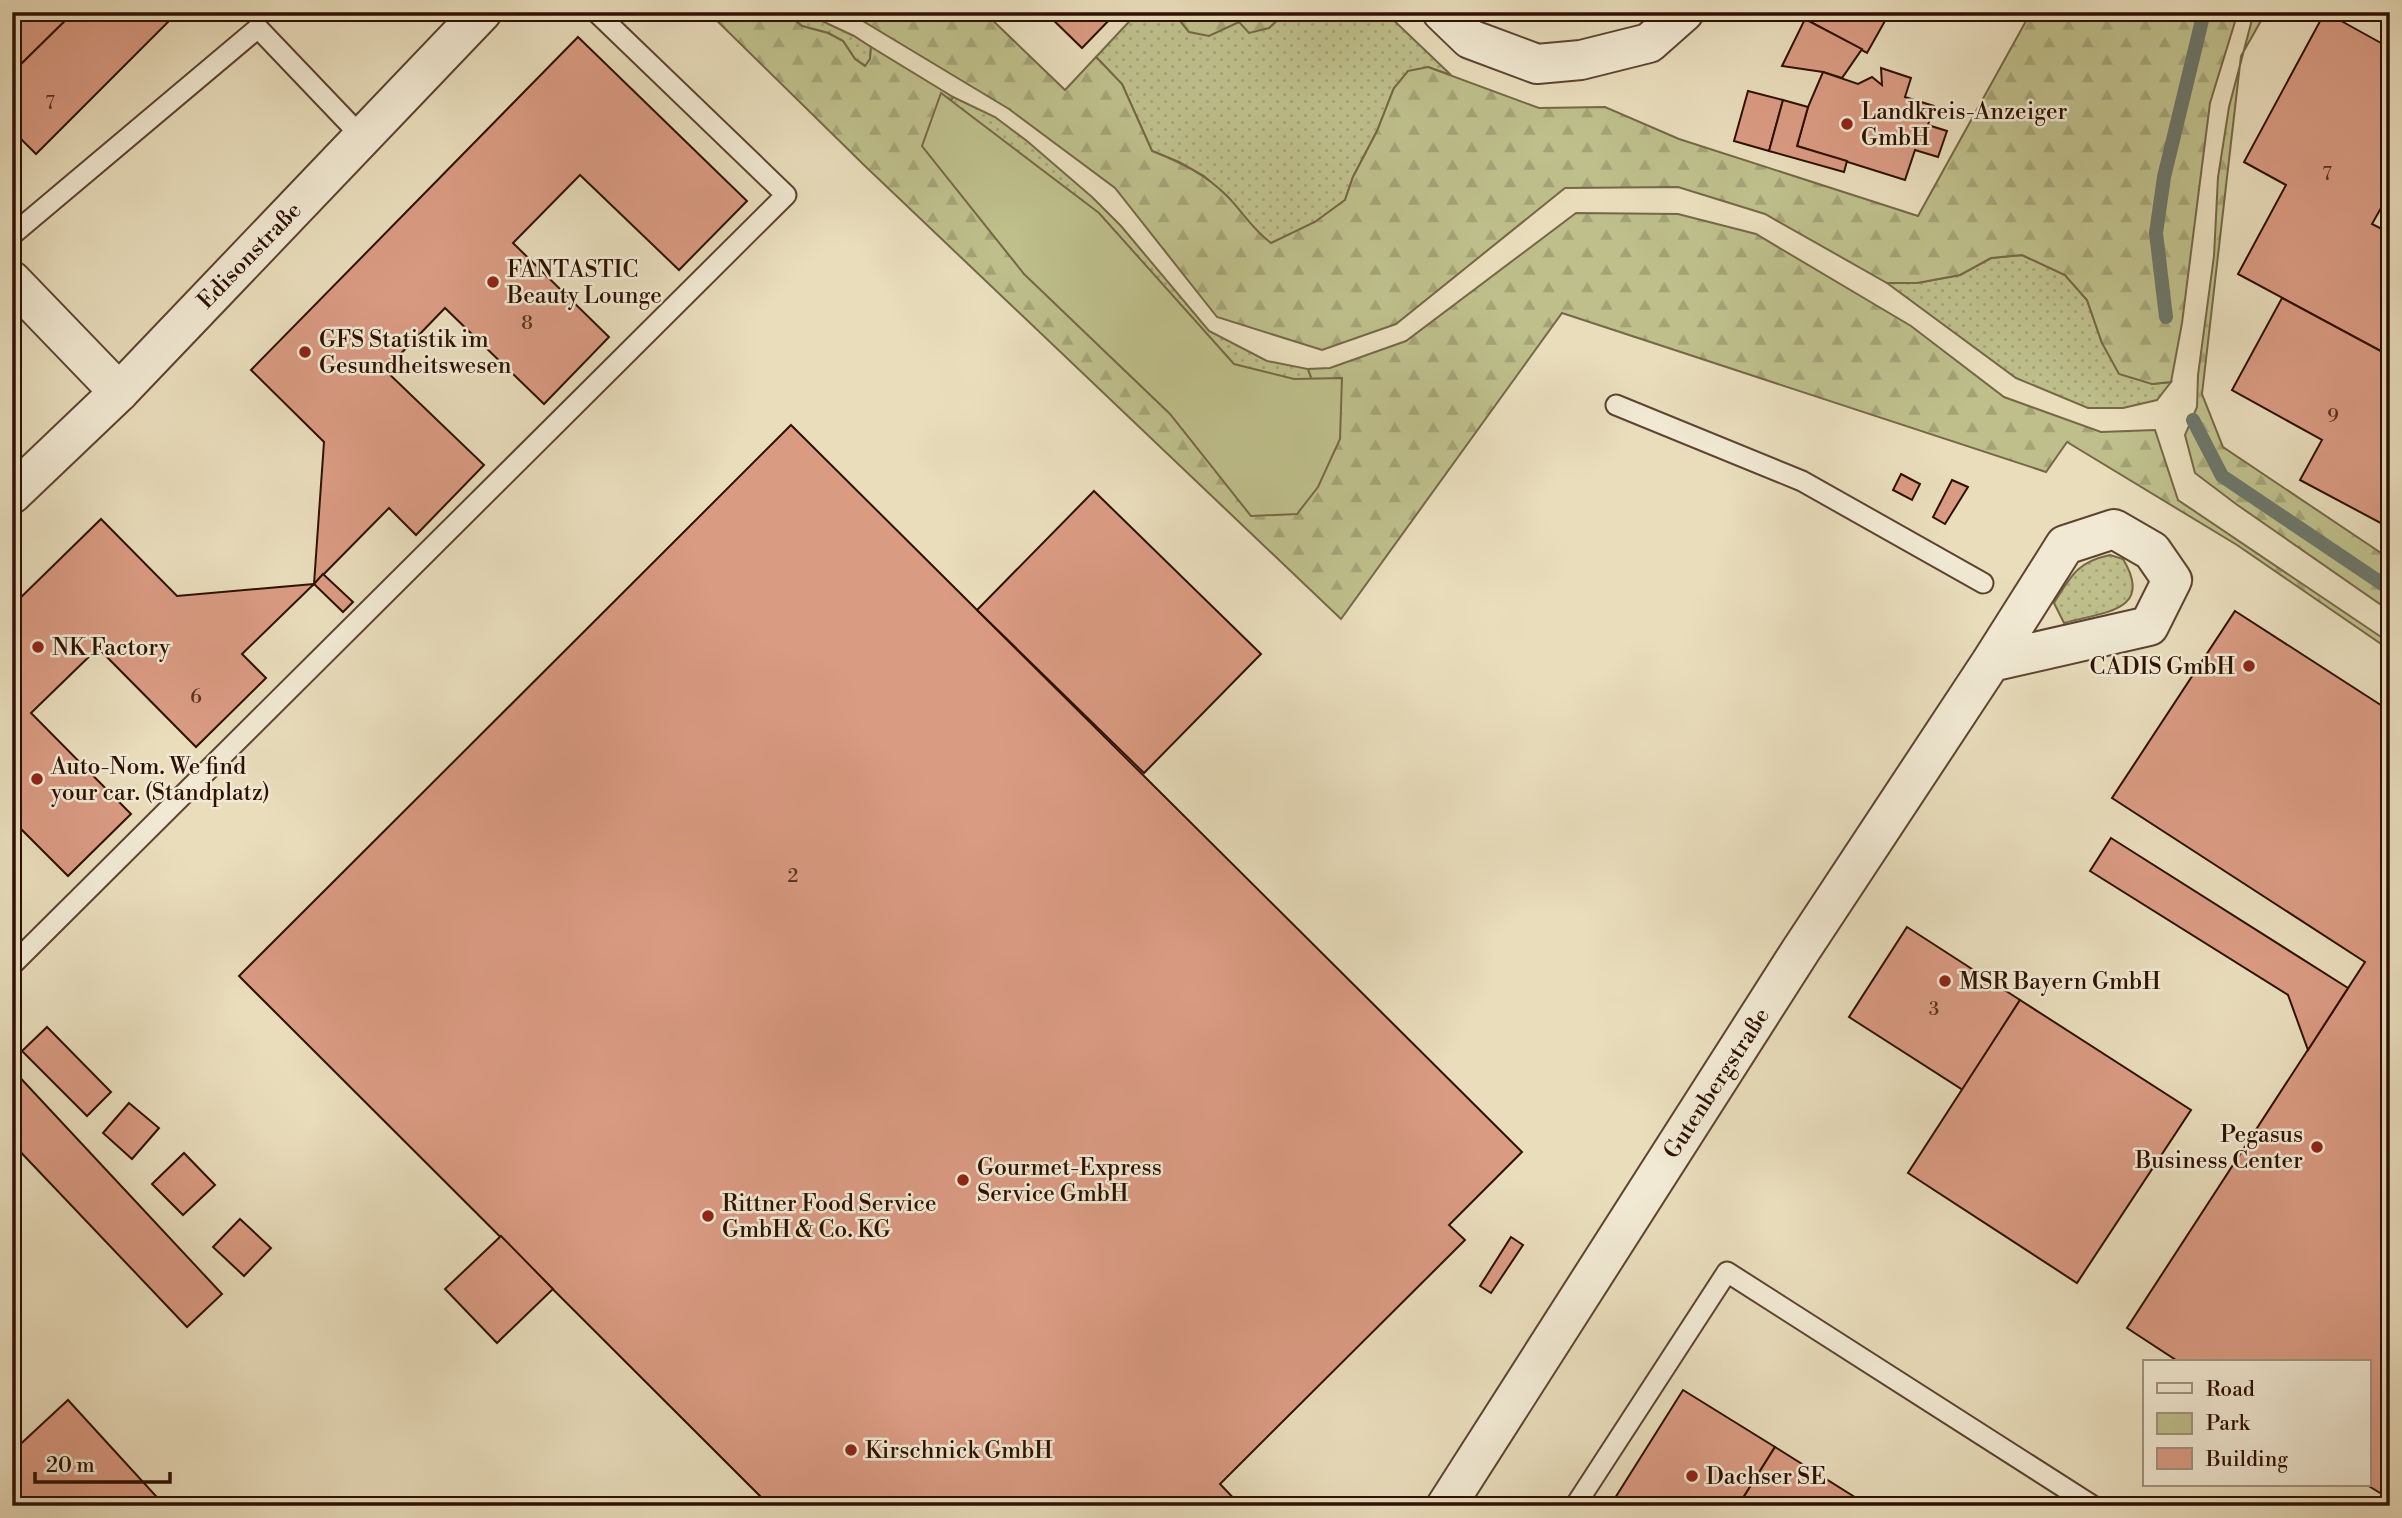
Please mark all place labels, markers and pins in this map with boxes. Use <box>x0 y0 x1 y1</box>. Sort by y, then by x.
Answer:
place label: Landkreis-Anzeiger GmbH <box>1861 98 2068 152</box>
marker: Landkreis-Anzeiger GmbH <box>1839 116 1855 132</box>
place label: FANTASTIC Beauty Lounge <box>506 256 662 310</box>
marker: FANTASTIC Beauty Lounge <box>485 274 501 290</box>
place label: GFS Statistik im Gesundheitswesen <box>319 326 512 380</box>
marker: GFS Statistik im Gesundheitswesen <box>297 344 313 360</box>
place label: NK Factory <box>52 634 171 662</box>
marker: NK Factory <box>30 639 46 655</box>
place label: CADIS GmbH <box>2090 653 2236 681</box>
marker: CADIS GmbH <box>2241 658 2257 674</box>
place label: Auto-Nom. We find your car. (Standplatz) <box>50 753 270 807</box>
marker: Auto-Nom. We find your car. (Standplatz) <box>29 771 45 787</box>
place label: MSR Bayern GmbH <box>1959 968 2161 996</box>
marker: MSR Bayern GmbH <box>1937 973 1953 989</box>
place label: Pegasus Business Center <box>2134 1121 2303 1175</box>
marker: Pegasus Business Center <box>2309 1139 2325 1155</box>
place label: Gourmet-Express Service GmbH <box>977 1154 1162 1208</box>
marker: Gourmet-Express Service GmbH <box>955 1172 971 1188</box>
place label: Rittner Food Service GmbH & Co. KG <box>722 1190 937 1244</box>
marker: Rittner Food Service GmbH & Co. KG <box>700 1208 716 1224</box>
place label: Kirschnick GmbH <box>865 1437 1053 1465</box>
marker: Kirschnick GmbH <box>843 1442 859 1458</box>
place label: Dachser SE <box>1706 1463 1826 1491</box>
marker: Dachser SE <box>1684 1468 1700 1484</box>

